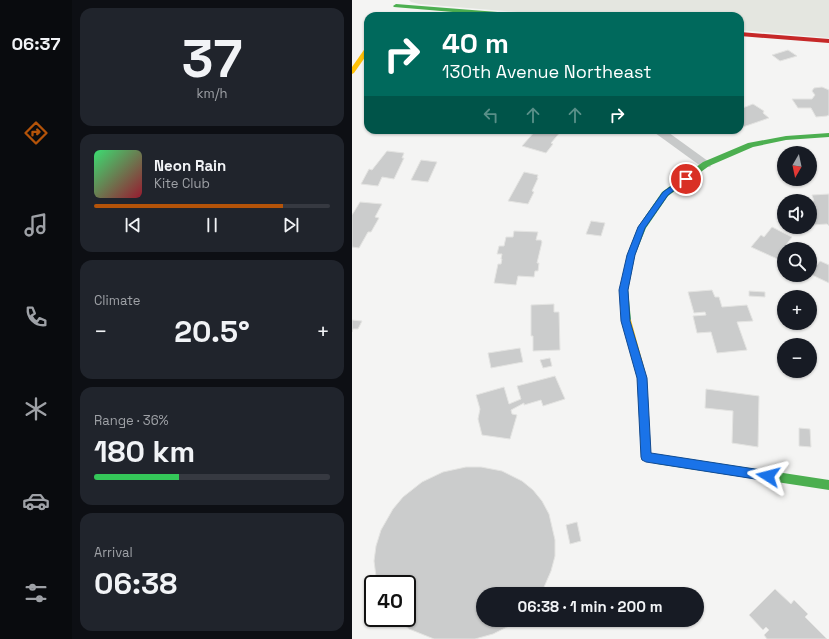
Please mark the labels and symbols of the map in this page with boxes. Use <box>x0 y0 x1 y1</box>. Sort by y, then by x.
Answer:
north arrow <box>777 146 817 186</box>
pin <box>669 162 703 196</box>
position arrow <box>747 455 789 497</box>
speed limit sign: 40 <box>364 575 416 627</box>

